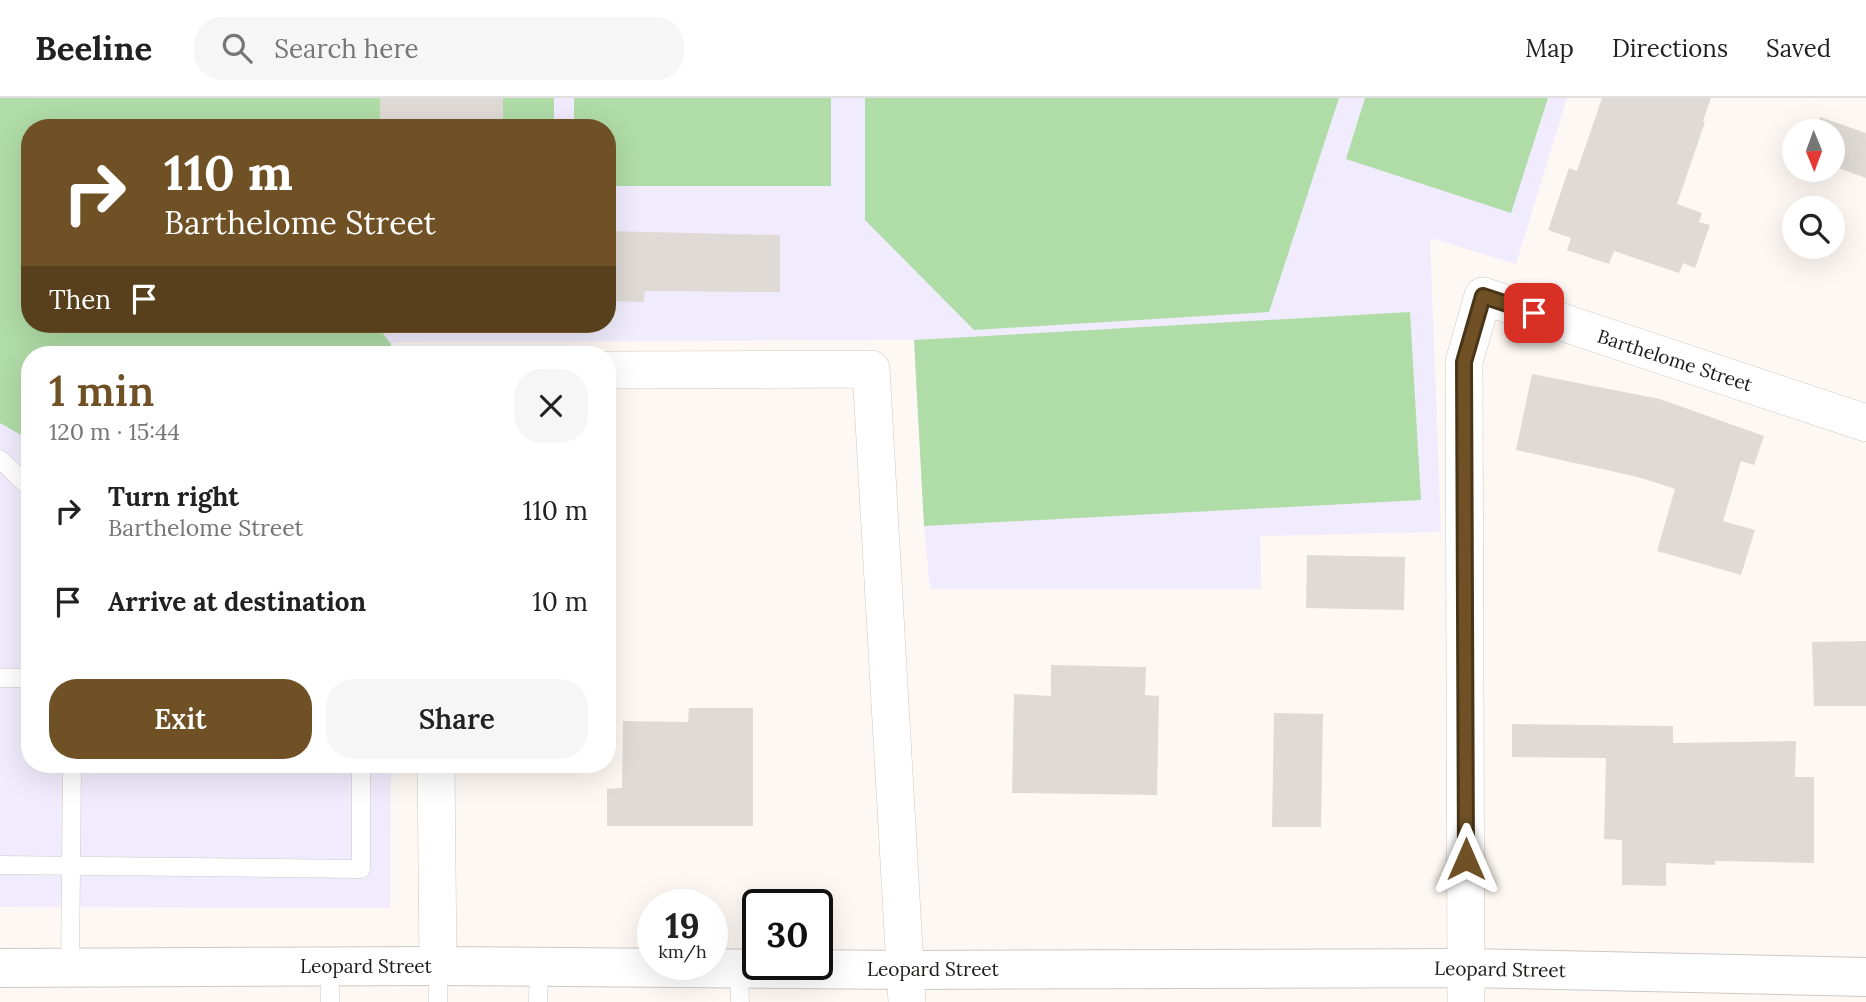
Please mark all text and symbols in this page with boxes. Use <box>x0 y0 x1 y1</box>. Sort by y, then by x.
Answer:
search box <box>194 17 684 80</box>
text: Beeline <box>35 27 152 69</box>
icon: search <box>218 29 256 67</box>
text: Search here <box>274 32 419 65</box>
text: Map <box>1525 33 1574 64</box>
text: Directions <box>1612 33 1728 64</box>
text: Saved <box>1766 33 1831 64</box>
north arrow <box>1782 119 1844 182</box>
map controls <box>1782 119 1845 259</box>
text: 110 m <box>164 141 293 203</box>
icon: right <box>49 147 140 238</box>
button: search <box>1782 196 1845 259</box>
text: Barthelome Street <box>164 202 436 243</box>
icon: arrive <box>125 280 163 318</box>
text: Then <box>49 283 111 316</box>
pin <box>1504 283 1564 343</box>
icon: arrive <box>1515 294 1553 332</box>
street label: Barthelome Street <box>1595 324 1756 397</box>
text: 1 min <box>49 364 154 418</box>
button: close <box>514 369 588 443</box>
text: 120 m · 15:44 <box>49 417 180 446</box>
text: Turn right <box>108 480 239 513</box>
icon: right <box>49 492 87 530</box>
text: 110 m <box>523 494 588 527</box>
text: Barthelome Street <box>108 513 303 542</box>
icon: arrive <box>49 583 87 621</box>
text: Arrive at destination <box>108 585 366 618</box>
text: 10 m <box>532 585 588 618</box>
button: Exit <box>49 679 312 759</box>
button: Share <box>326 679 588 759</box>
position arrow <box>1429 822 1503 896</box>
speed limit sign: 30 <box>742 889 833 980</box>
text: 19 <box>665 903 700 948</box>
text: km/h <box>658 940 707 963</box>
street label: Leopard Street <box>300 954 433 978</box>
street label: Leopard Street <box>1434 956 1567 982</box>
street label: Leopard Street <box>867 957 1000 981</box>

